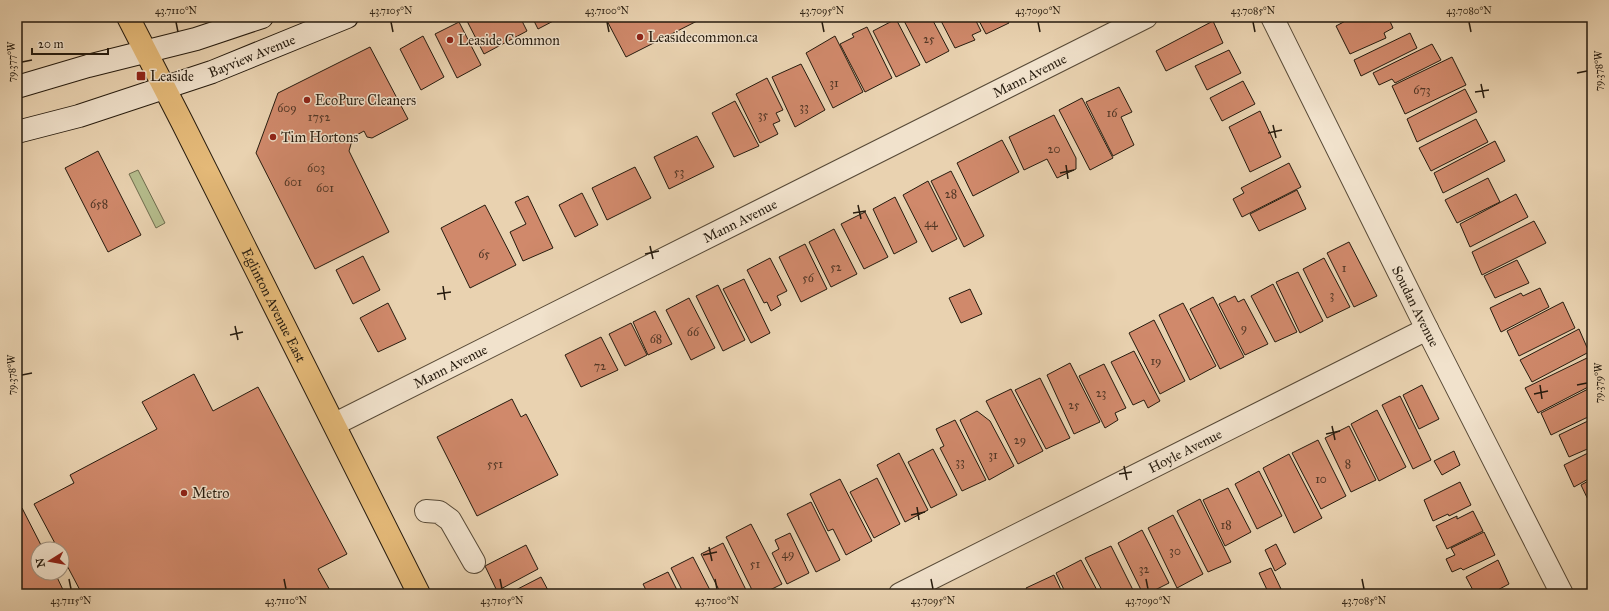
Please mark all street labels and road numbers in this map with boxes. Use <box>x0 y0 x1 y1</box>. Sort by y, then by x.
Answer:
street label: Bayview Avenue <box>206 30 298 81</box>
street label: Mann Avenue <box>990 50 1069 101</box>
street label: Mann Avenue <box>700 195 780 246</box>
street label: Eglinton Avenue East <box>238 245 310 365</box>
street label: Soudan Avenue <box>1388 263 1443 350</box>
street label: Mann Avenue <box>410 340 490 392</box>
street label: Hoyle Avenue <box>1145 425 1225 476</box>

